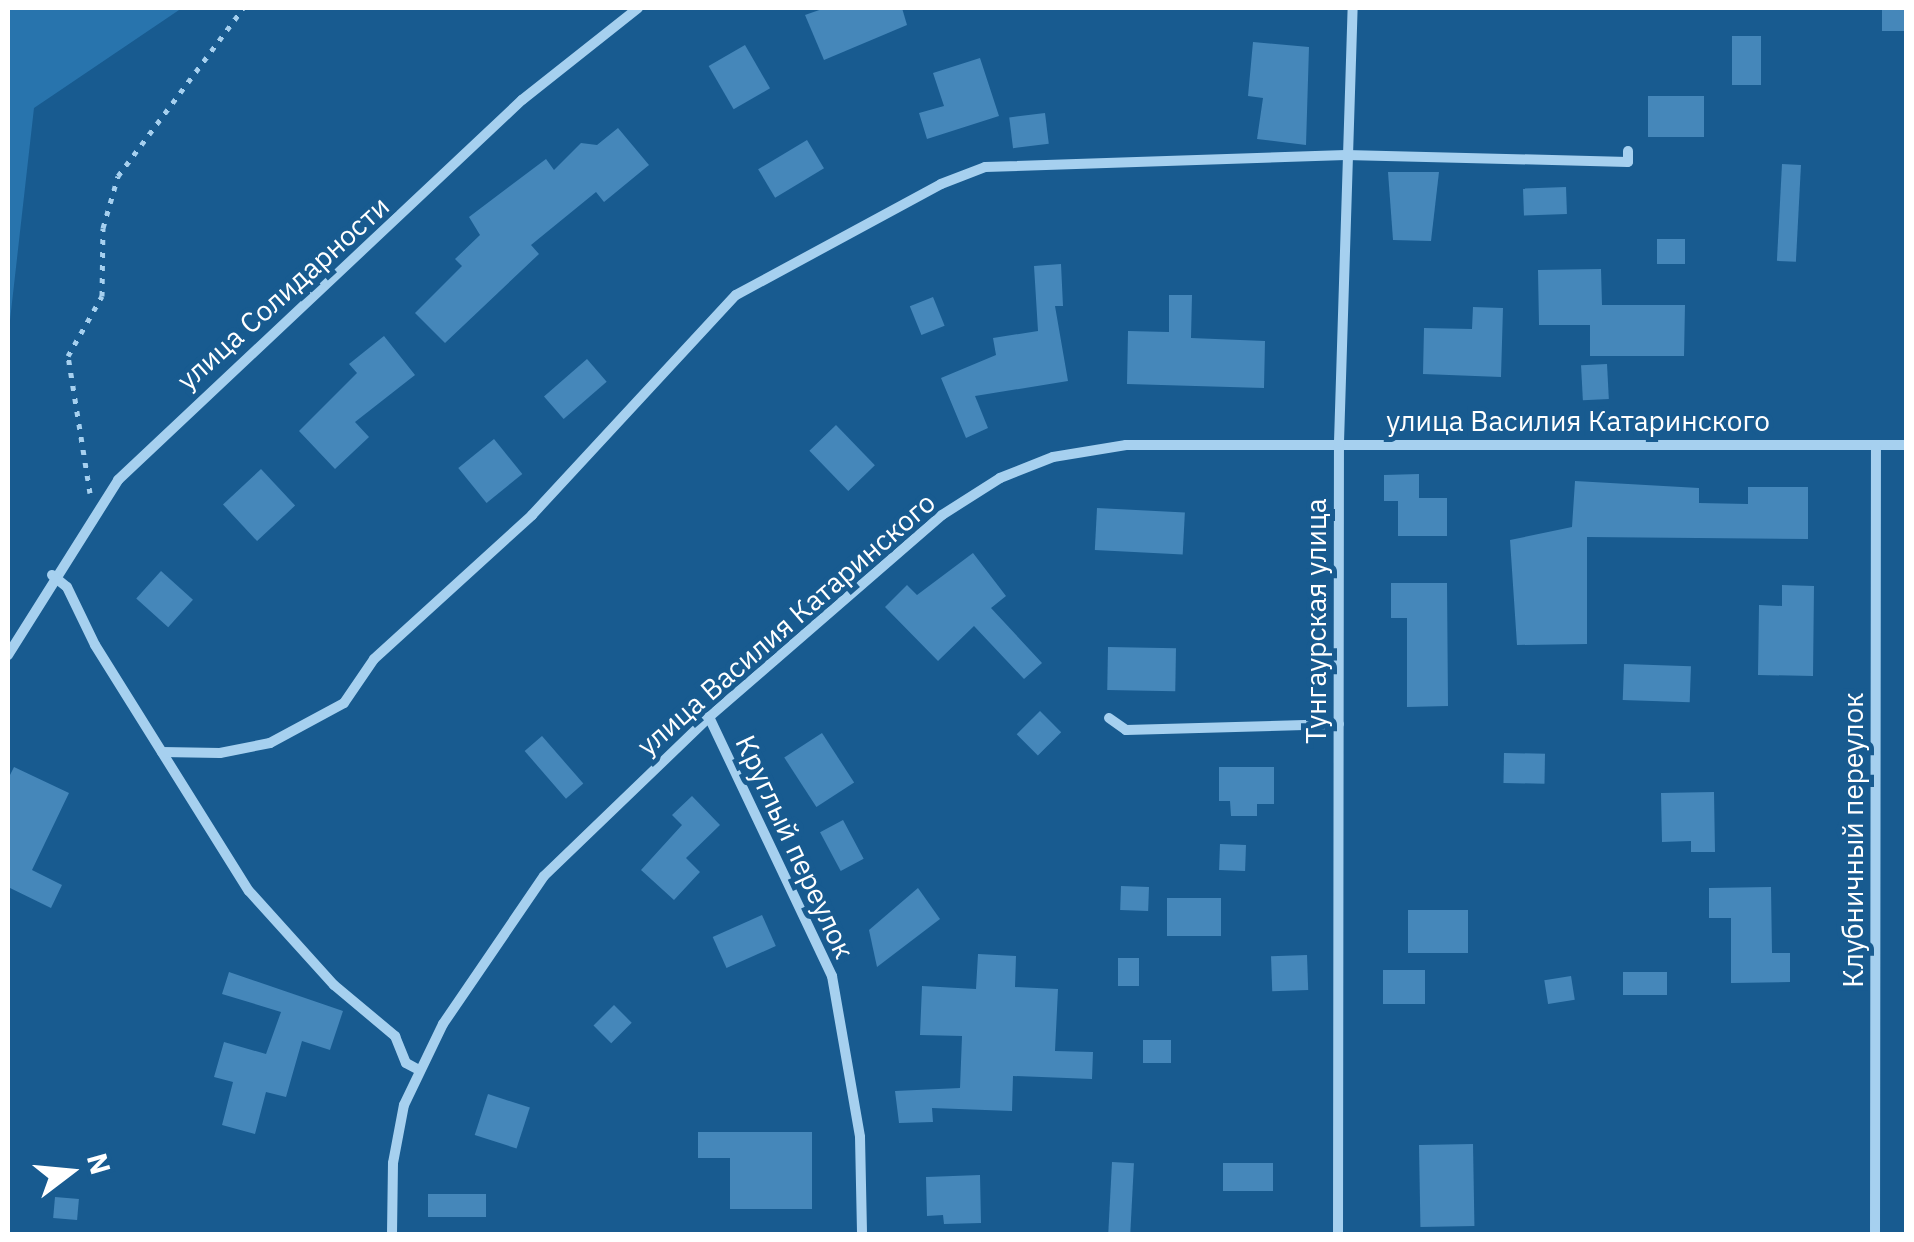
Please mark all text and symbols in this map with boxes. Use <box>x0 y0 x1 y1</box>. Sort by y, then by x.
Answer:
street label: улица Солидарности <box>170 189 396 397</box>
street label: улица Василия Катаринского <box>1386 404 1770 438</box>
street label: улица Василия Катаринского <box>630 485 942 763</box>
street label: Тунгаурская улица <box>1299 498 1333 744</box>
street label: Клубничный переулок <box>1836 692 1870 988</box>
street label: Круглый переулок <box>729 730 861 964</box>
north arrow <box>20 1122 120 1222</box>
text: N <box>79 1149 120 1178</box>

